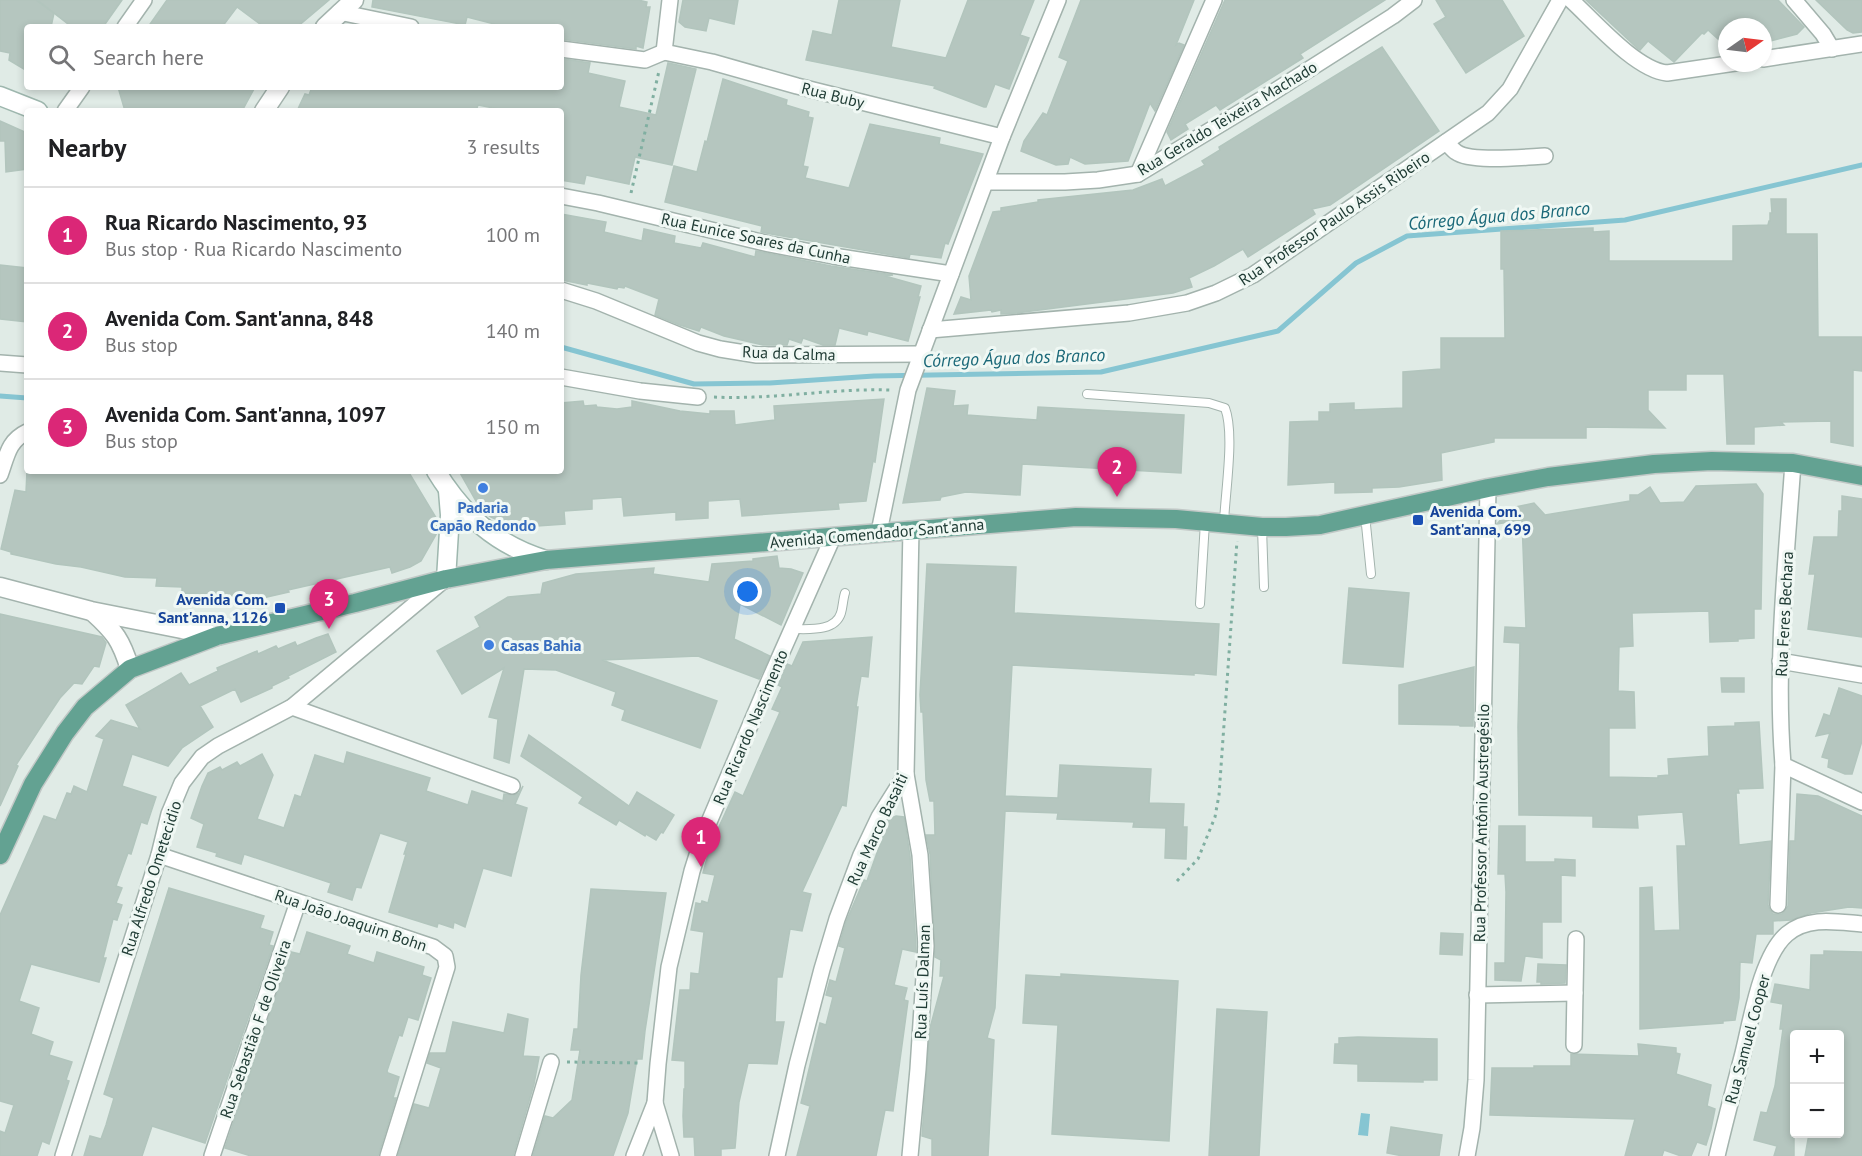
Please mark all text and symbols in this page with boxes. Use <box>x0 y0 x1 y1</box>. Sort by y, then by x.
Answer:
north arrow <box>1718 18 1772 72</box>
search box <box>24 24 564 90</box>
icon: search <box>45 41 78 74</box>
text: Search here <box>93 43 204 71</box>
street label: Rua Geraldo Teixeira Machado <box>1134 56 1320 180</box>
street label: Rua Buby <box>799 78 867 113</box>
text: Nearby <box>48 131 126 164</box>
text: 3 results <box>467 134 540 160</box>
street label: Rua Professor Paulo Assis Ribeiro <box>1235 146 1433 290</box>
water label: Córrego Água dos Branco <box>1407 196 1591 235</box>
text: Rua Ricardo Nascimento, 93 <box>105 208 368 236</box>
street label: Rua Eunice Soares da Cunha <box>660 208 852 268</box>
text: 1 <box>62 222 73 248</box>
text: 100 m <box>486 222 540 248</box>
text: Bus stop · Rua Ricardo Nascimento <box>105 236 402 262</box>
text: Avenida Com. Sant'anna, 848 <box>105 304 374 332</box>
text: 2 <box>62 318 73 344</box>
text: 140 m <box>486 318 540 344</box>
text: Bus stop <box>105 332 178 358</box>
street label: Rua da Calma <box>742 341 836 365</box>
water label: Córrego Água dos Branco <box>922 343 1106 372</box>
text: Avenida Com. Sant'anna, 1097 <box>105 400 386 428</box>
text: 3 <box>62 414 73 440</box>
text: 150 m <box>486 414 540 440</box>
text: Bus stop <box>105 428 178 454</box>
pin: 2 <box>1098 448 1136 497</box>
marker: Padaria Capão Redondo <box>476 481 490 495</box>
place label: Padaria Capão Redondo <box>430 497 536 535</box>
place label: Avenida Com. Sant'anna, 699 <box>1430 501 1531 539</box>
marker: Avenida Com. Sant'anna, 699 <box>1411 513 1425 527</box>
street label: Avenida Comendador Sant'anna <box>769 514 985 552</box>
street label: Rua Feres Bechara <box>1771 551 1797 677</box>
your location <box>733 577 762 606</box>
pin: 3 <box>310 580 348 629</box>
place label: Avenida Com. Sant'anna, 1126 <box>158 589 268 627</box>
marker: Avenida Com. Sant'anna, 1126 <box>273 601 287 615</box>
place label: Casas Bahia <box>501 635 582 655</box>
marker: Casas Bahia <box>482 638 496 652</box>
street label: Rua Ricardo Nascimento <box>708 646 792 808</box>
street label: Rua Professor Antônio Austregésilo <box>1469 704 1493 942</box>
street label: Rua Marco Basaiti <box>842 770 912 888</box>
street label: Rua Alfredo Ometecidio <box>116 798 186 958</box>
pin: 1 <box>682 818 720 867</box>
street label: Rua João Joaquim Bohn <box>272 885 430 955</box>
street label: Rua Luís Dalman <box>910 924 934 1040</box>
street label: Rua Sebastião F de Oliveira <box>215 937 295 1121</box>
street label: Rua Samuel Cooper <box>1720 972 1774 1106</box>
map controls <box>1790 1030 1844 1138</box>
button: + <box>1790 1030 1844 1084</box>
button: − <box>1790 1084 1844 1138</box>

